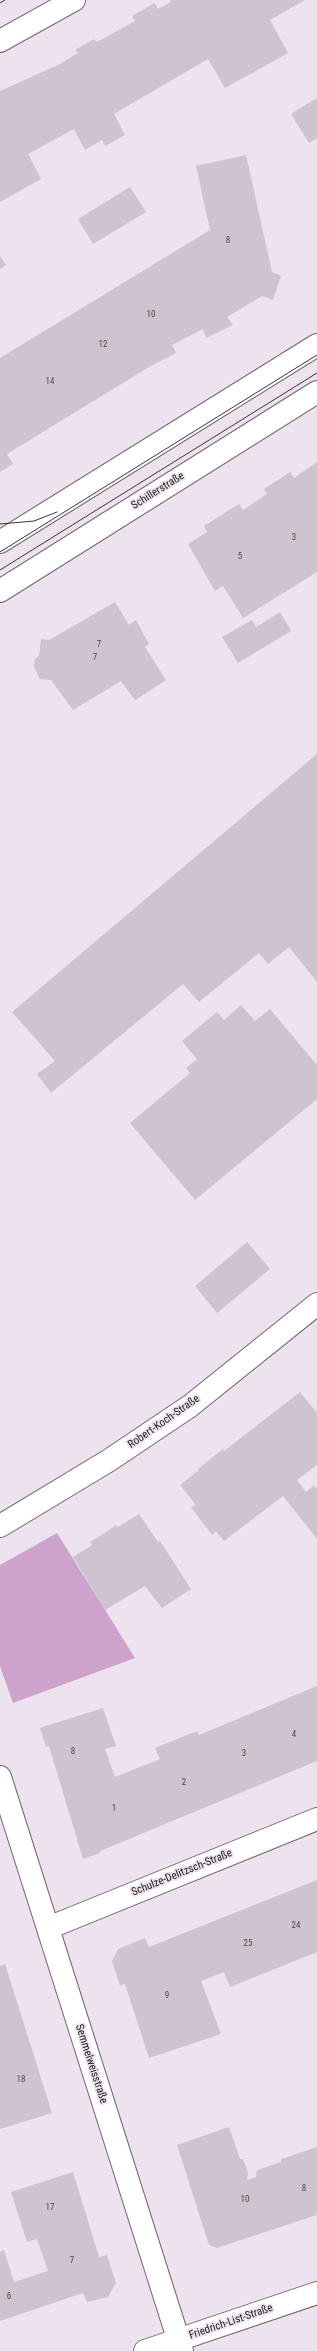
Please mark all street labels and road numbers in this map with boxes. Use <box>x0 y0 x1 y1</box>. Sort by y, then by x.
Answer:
street label: Schillerstraße <box>129 470 187 512</box>
street label: Robert-Koch-Straße <box>126 1392 202 1452</box>
street label: Schulze-Delitzsch-Straße <box>130 1847 234 1899</box>
street label: Semmelweisstraße <box>72 2023 110 2105</box>
street label: Friedrich-List-Straße <box>187 2301 275 2343</box>

